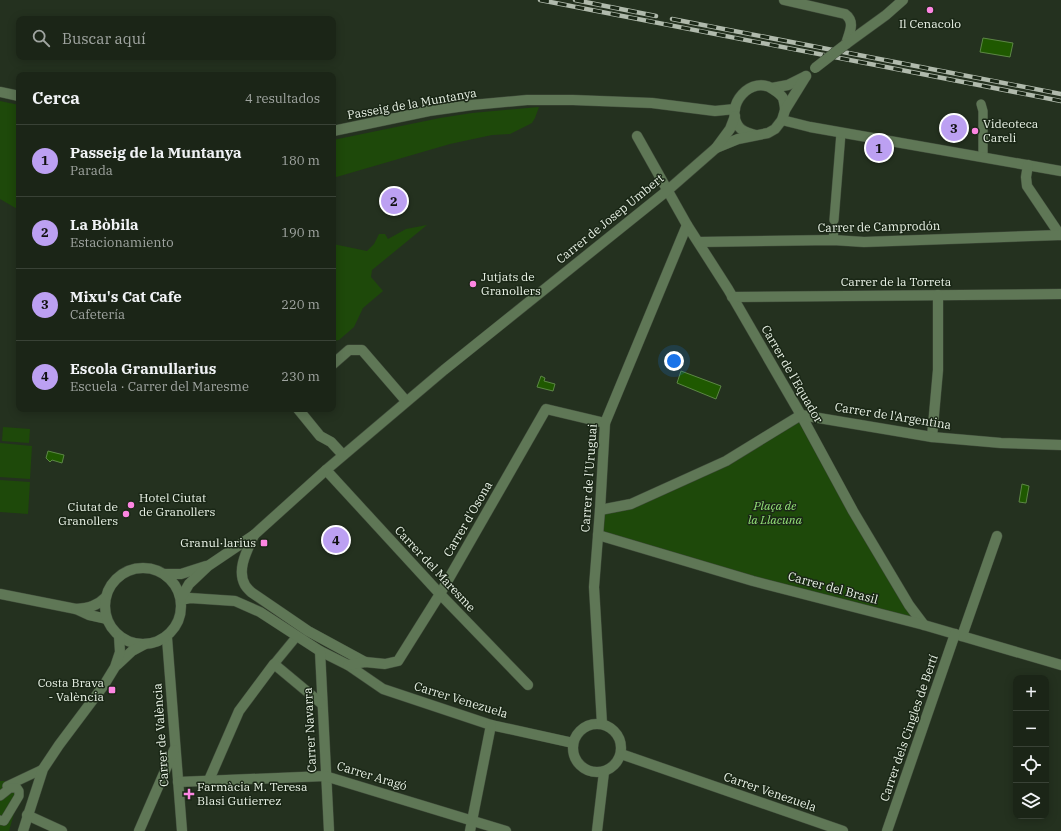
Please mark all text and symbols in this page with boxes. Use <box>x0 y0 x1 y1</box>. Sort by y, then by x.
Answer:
marker: Il Cenacolo <box>925 5 935 15</box>
search box <box>16 16 336 60</box>
place label: Il Cenacolo <box>899 16 961 31</box>
icon: search <box>30 27 52 49</box>
text: Buscar aquí <box>62 29 146 48</box>
street label: Passeig de la Muntanya <box>346 85 478 122</box>
text: Cerca <box>32 87 80 109</box>
text: 4 resultados <box>245 90 320 107</box>
pin: 3 <box>941 113 967 143</box>
place label: Videoteca Careli <box>983 116 1039 145</box>
marker: Videoteca Careli <box>970 126 980 136</box>
pin: 1 <box>866 133 892 163</box>
text: Passeig de la Muntanya <box>70 143 242 162</box>
text: 1 <box>41 152 49 169</box>
text: 180 m <box>281 152 320 169</box>
text: Parada <box>70 162 113 179</box>
street label: Carrer de Josep Umbert <box>553 171 667 267</box>
pin: 2 <box>381 186 407 216</box>
text: La Bòbila <box>70 215 139 234</box>
street label: Carrer de Camprodón <box>817 218 941 235</box>
text: 2 <box>41 224 49 241</box>
text: 190 m <box>281 224 320 241</box>
text: Estacionamiento <box>70 234 174 251</box>
place label: Jutjats de Granollers <box>481 269 541 298</box>
street label: Carrer de la Torreta <box>841 274 952 289</box>
marker: Jutjats de Granollers <box>468 279 478 289</box>
text: Mixu's Cat Cafe <box>70 287 182 306</box>
text: 3 <box>41 296 49 313</box>
text: 220 m <box>281 296 320 313</box>
text: Cafetería <box>70 306 125 323</box>
street label: Carrer de l'Equador <box>758 322 827 426</box>
your location <box>664 351 684 371</box>
text: Escola Granullarius <box>70 359 216 378</box>
text: 4 <box>41 368 49 385</box>
text: 230 m <box>281 368 320 385</box>
text: Escuela · Carrer del Maresme <box>70 378 249 395</box>
street label: Carrer de l'Argentina <box>834 399 953 432</box>
street label: Carrer de l'Uruguai <box>577 423 600 533</box>
street label: Carrer d'Osona <box>440 478 496 559</box>
place label: Hotel Ciutat de Granollers <box>139 490 215 519</box>
park label: Plaça de la Llacuna <box>748 498 803 527</box>
place label: Ciutat de Granollers <box>58 499 118 528</box>
marker: Hotel Ciutat de Granollers <box>126 500 136 510</box>
marker: Ciutat de Granollers <box>121 509 131 519</box>
street label: Carrer del Maresme <box>392 523 479 615</box>
pin: 4 <box>323 525 349 555</box>
place label: Granul·larius <box>180 535 256 550</box>
marker: Granul·larius <box>259 538 269 548</box>
street label: Carrer del Brasil <box>786 568 880 607</box>
street label: Carrer dels Cingles de Bertí <box>876 652 941 803</box>
place label: Costa Brava - València <box>38 675 104 704</box>
map controls <box>1013 675 1049 819</box>
button: + <box>1013 675 1049 711</box>
street label: Carrer Venezuela <box>412 678 510 721</box>
street label: Carrer de València <box>149 682 172 787</box>
marker: Costa Brava - València <box>107 685 117 695</box>
street label: Carrer Navarra <box>300 687 319 773</box>
button: − <box>1013 711 1049 747</box>
button: locate <box>1013 747 1049 783</box>
street label: Carrer Aragó <box>335 758 409 793</box>
street label: Carrer Venezuela <box>722 769 819 815</box>
place label: Farmàcia M. Teresa Blasi Gutierrez <box>197 779 308 808</box>
button: layers <box>1013 783 1049 819</box>
marker: Farmàcia M. Teresa Blasi Gutierrez <box>184 789 194 799</box>

